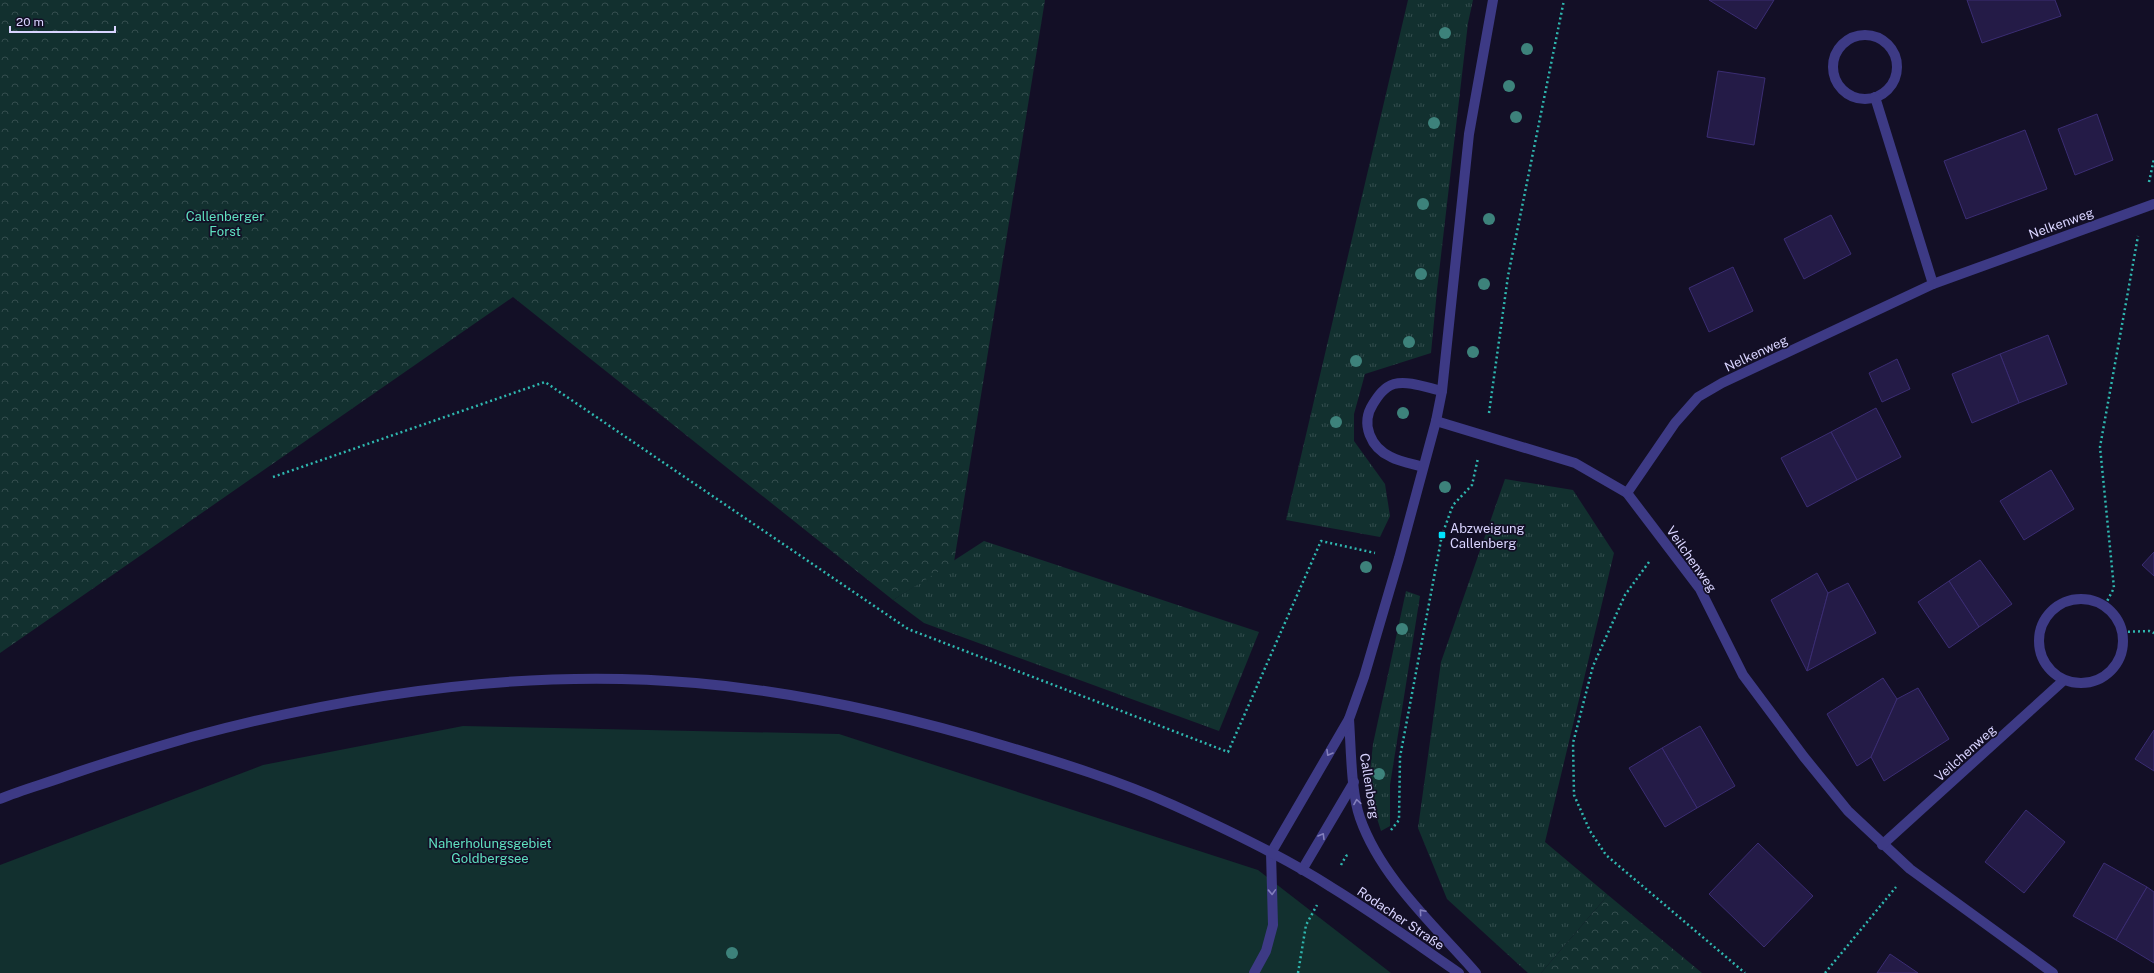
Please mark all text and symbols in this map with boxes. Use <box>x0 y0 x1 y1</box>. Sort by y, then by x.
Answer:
scale bar <box>10 8 115 34</box>
text: 20 m <box>16 15 44 29</box>
street label: Nelkenweg <box>2027 205 2096 242</box>
park label: Callenberger Forst <box>186 209 264 239</box>
street label: Nelkenweg <box>1722 332 1790 375</box>
place label: Abzweigung Callenberg <box>1450 521 1525 551</box>
street label: Veilchenweg <box>1663 523 1720 595</box>
marker: Abzweigung Callenberg <box>1437 530 1447 540</box>
street label: Veilchenweg <box>1932 722 1999 785</box>
one-way arrow <box>1327 749 1334 756</box>
street label: Callenberg <box>1357 752 1382 820</box>
one-way arrow <box>1353 799 1362 805</box>
one-way arrow <box>1317 833 1324 840</box>
park label: Naherholungsgebiet Goldbergsee <box>428 836 552 866</box>
street label: Rodacher Straße <box>1354 884 1447 953</box>
one-way arrow <box>1268 889 1276 895</box>
one-way arrow <box>1420 909 1427 917</box>

